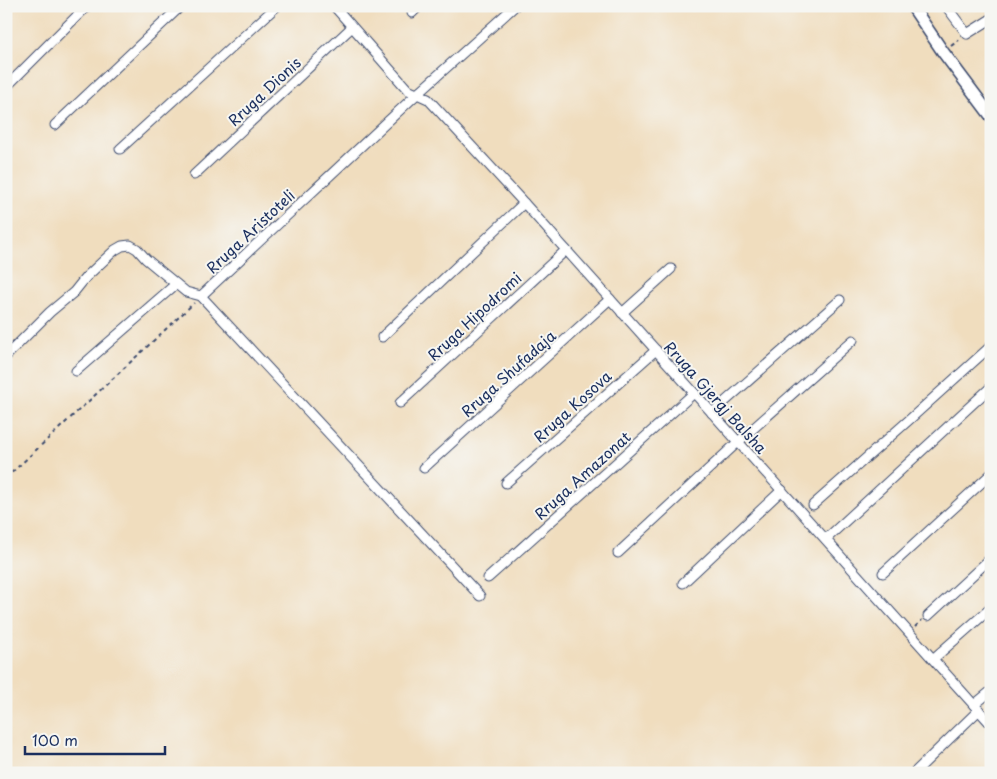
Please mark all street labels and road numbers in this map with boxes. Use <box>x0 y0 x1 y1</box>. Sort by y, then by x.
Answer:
street label: Rruga Dionis <box>222 51 306 131</box>
street label: Rruga Aristoteli <box>200 184 300 278</box>
street label: Rruga Hipodromi <box>422 266 526 366</box>
street label: Rruga Shufadaja <box>455 324 561 422</box>
street label: Rruga Gjergj Balsha <box>659 336 773 459</box>
street label: Rruga Kosova <box>528 364 617 447</box>
street label: Rruga Amazonat <box>529 425 635 525</box>

